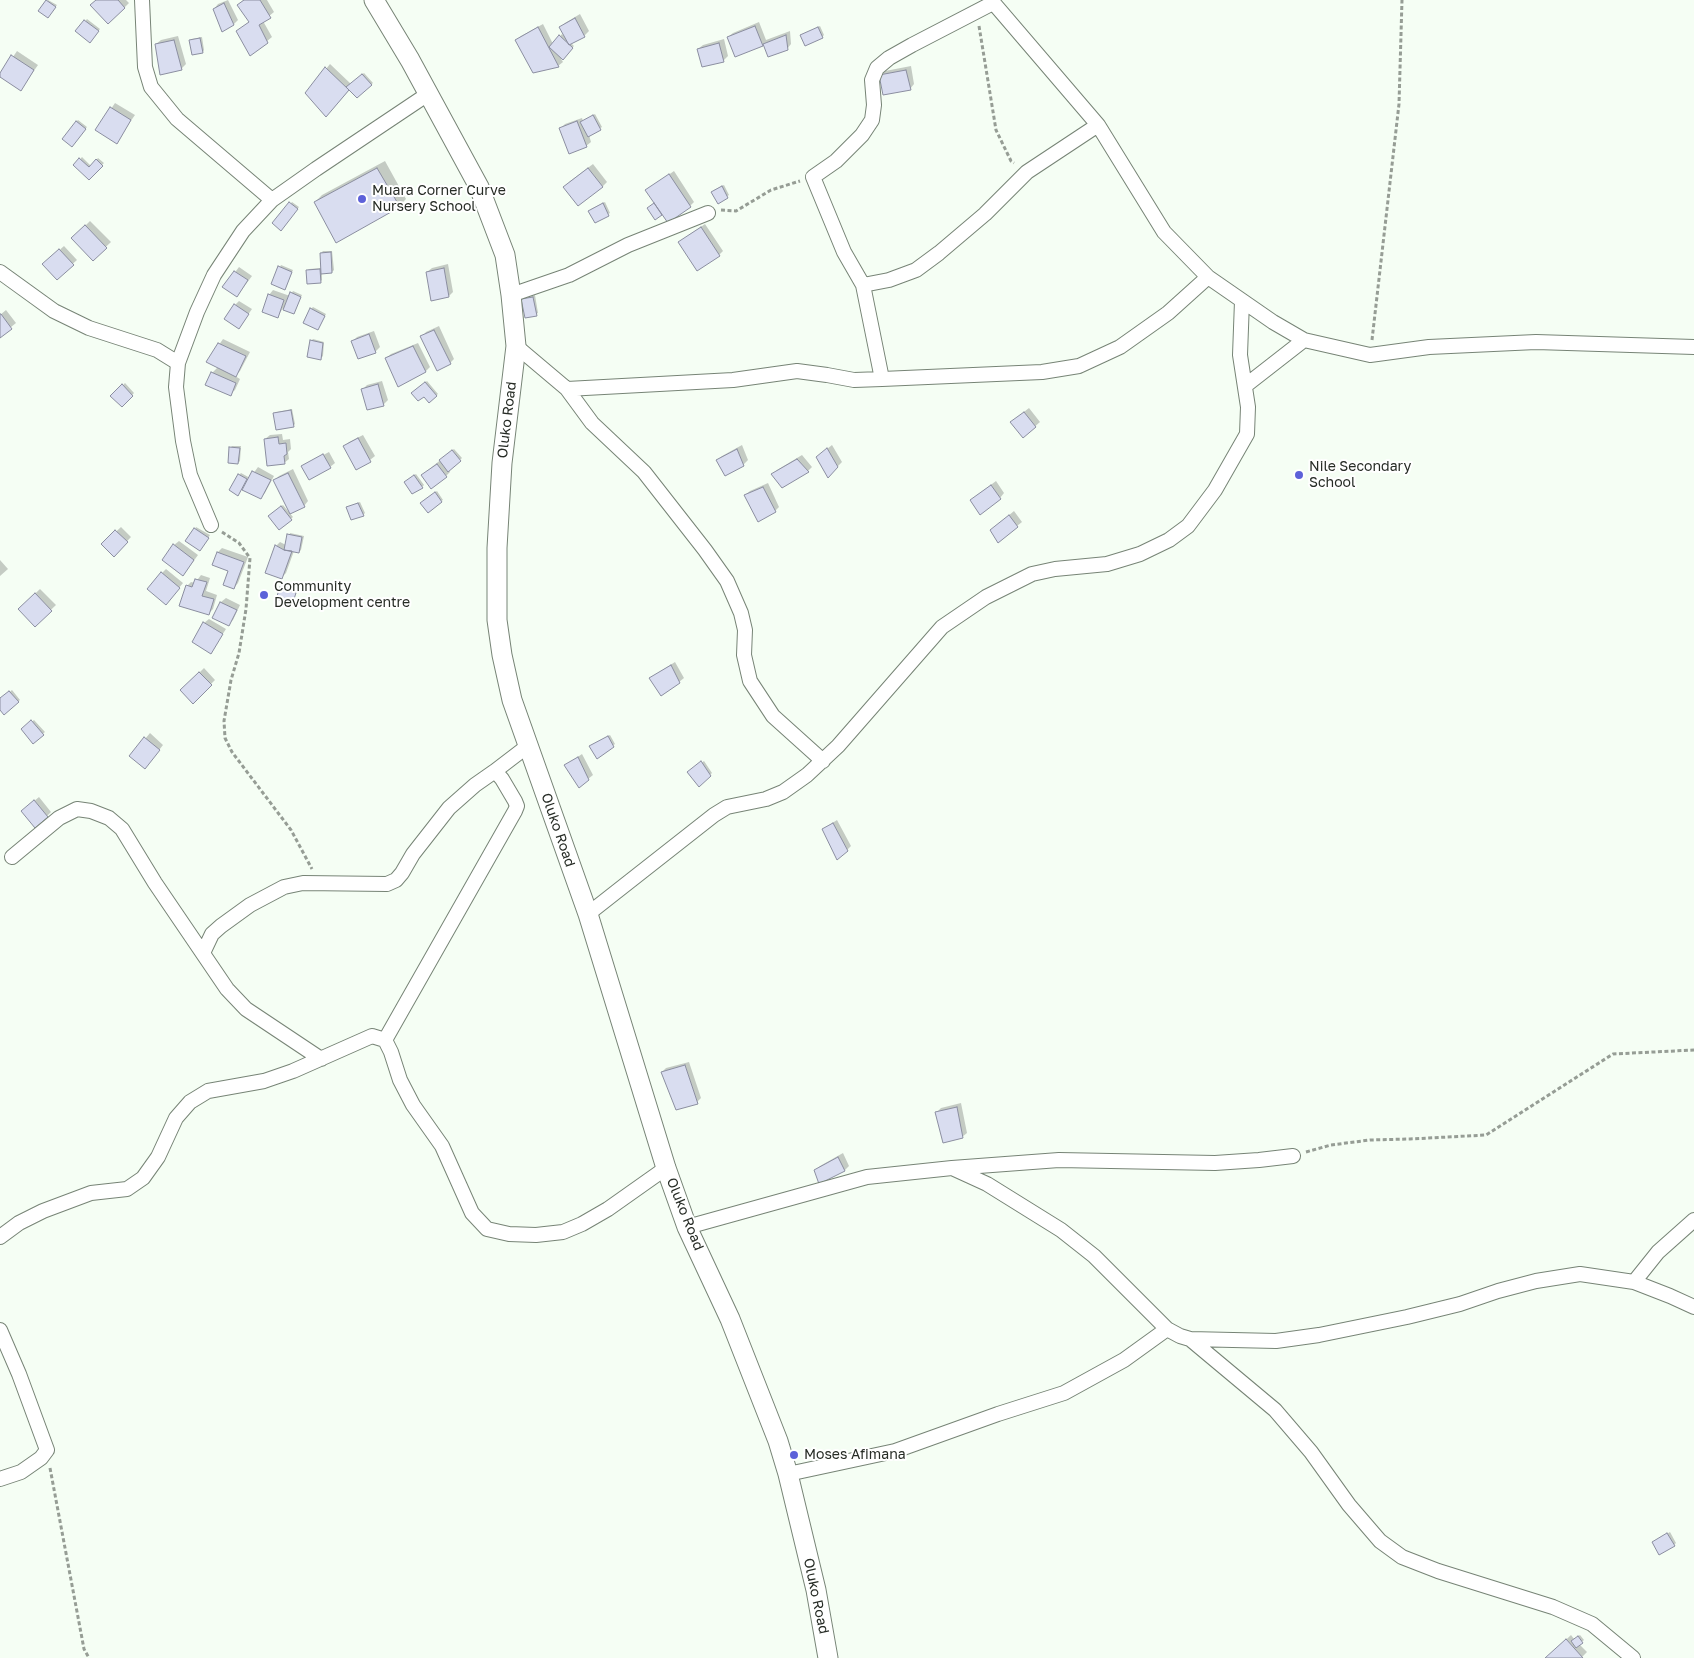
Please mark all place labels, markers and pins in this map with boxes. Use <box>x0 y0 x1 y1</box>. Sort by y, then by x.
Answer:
place label: Muara Corner Curve Nursery School <box>372 183 506 216</box>
marker: Muara Corner Curve Nursery School <box>356 193 368 205</box>
place label: Nile Secondary School <box>1309 459 1411 492</box>
marker: Nile Secondary School <box>1293 469 1305 481</box>
place label: Community Development centre <box>274 579 410 612</box>
marker: Community Development centre <box>258 589 270 601</box>
place label: Moses Afimana <box>804 1447 906 1463</box>
marker: Moses Afimana <box>788 1449 800 1461</box>

